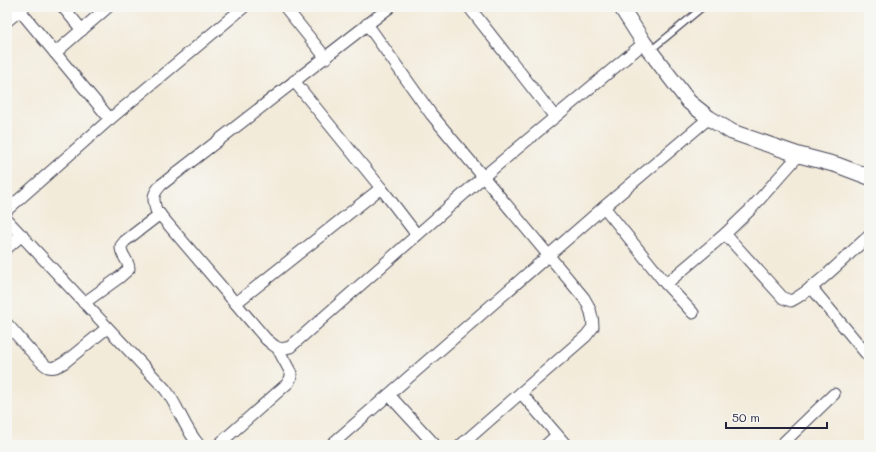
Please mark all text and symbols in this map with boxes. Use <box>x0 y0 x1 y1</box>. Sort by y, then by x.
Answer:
scale bar <box>726 404 827 430</box>
text: 50 m <box>732 409 760 425</box>

